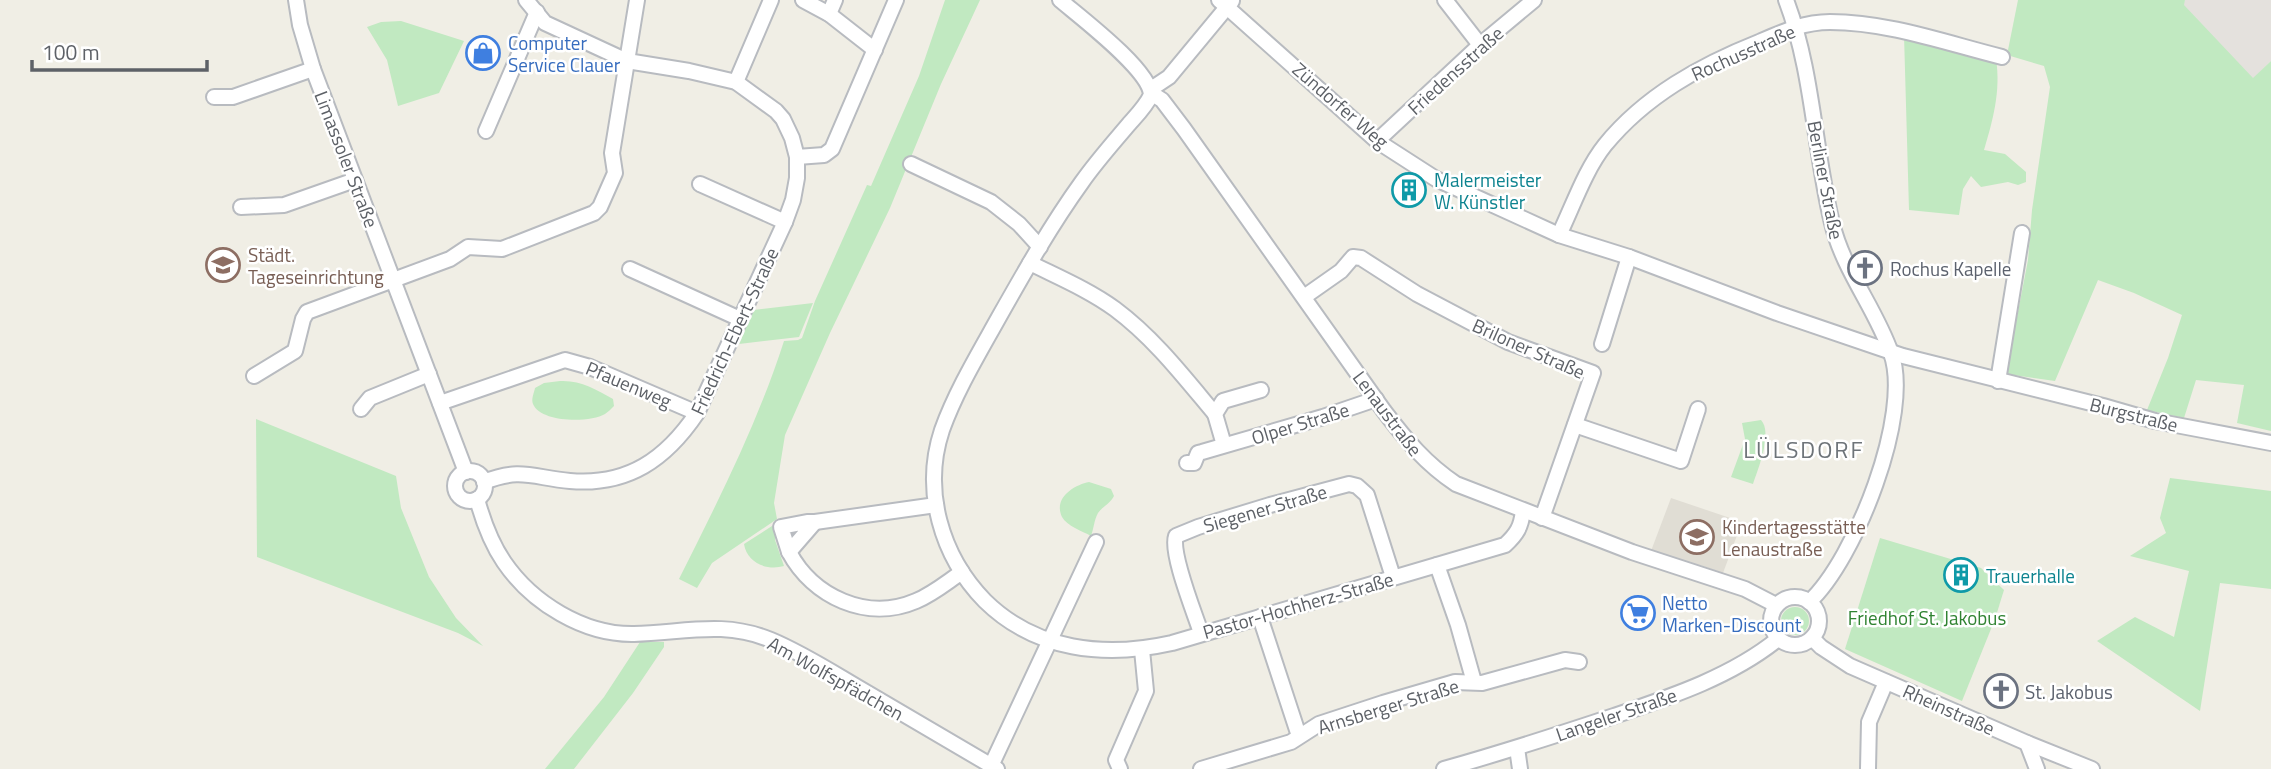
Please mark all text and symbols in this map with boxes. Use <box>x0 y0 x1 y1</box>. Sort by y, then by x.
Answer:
street label: Rochusstraße <box>1686 16 1800 88</box>
street label: Friedensstraße <box>1400 19 1510 121</box>
scale bar <box>32 28 206 72</box>
place label: Computer Service Clauer <box>508 28 621 79</box>
shop icon: Computer Service Clauer <box>464 34 502 72</box>
text: 100 m <box>42 36 99 68</box>
street label: Zündorfer Weg <box>1286 55 1396 155</box>
street label: Limassoler Straße <box>308 86 386 232</box>
street label: Berliner Straße <box>1800 118 1852 242</box>
place label: Malermeister W. Künstler <box>1434 165 1542 216</box>
building icon: Malermeister W. Künstler <box>1390 171 1428 209</box>
place label: Städt. Tageseinrichtung <box>248 240 384 291</box>
street label: Friedrich-Ebert-Straße <box>682 243 786 419</box>
school or university icon: Städt. Tageseinrichtung <box>204 246 242 284</box>
church icon: Rochus Kapelle <box>1846 249 1884 287</box>
place label: Rochus Kapelle <box>1890 254 2011 283</box>
street label: Briloner Straße <box>1468 310 1590 386</box>
street label: Pfauenweg <box>582 353 677 415</box>
street label: Lenaustraße <box>1346 364 1430 462</box>
street label: Burgstraße <box>2087 389 2181 439</box>
street label: Olper Straße <box>1248 394 1352 452</box>
district label: LÜLSDORF <box>1743 432 1865 467</box>
street label: Siegener Straße <box>1200 477 1330 539</box>
place label: Kindertagesstätte Lenaustraße <box>1722 512 1866 563</box>
school or university icon: Kindertagesstätte Lenaustraße <box>1678 518 1716 556</box>
building icon: Trauerhalle <box>1942 556 1980 594</box>
place label: Trauerhalle <box>1986 561 2075 590</box>
street label: Pastor-Hochherz-Straße <box>1199 564 1397 646</box>
place label: Netto Marken-Discount <box>1662 588 1802 639</box>
supermarket icon: Netto Marken-Discount <box>1619 594 1657 632</box>
park label: Friedhof St. Jakobus <box>1848 603 2006 632</box>
street label: Am Wolfspfädchen <box>763 629 909 727</box>
street label: Arnsberger Straße <box>1314 671 1462 741</box>
church icon: St. Jakobus <box>1982 672 2020 710</box>
street label: Rheinstraße <box>1898 676 2000 742</box>
place label: St. Jakobus <box>2025 677 2113 706</box>
street label: Langeler Straße <box>1552 680 1680 748</box>

